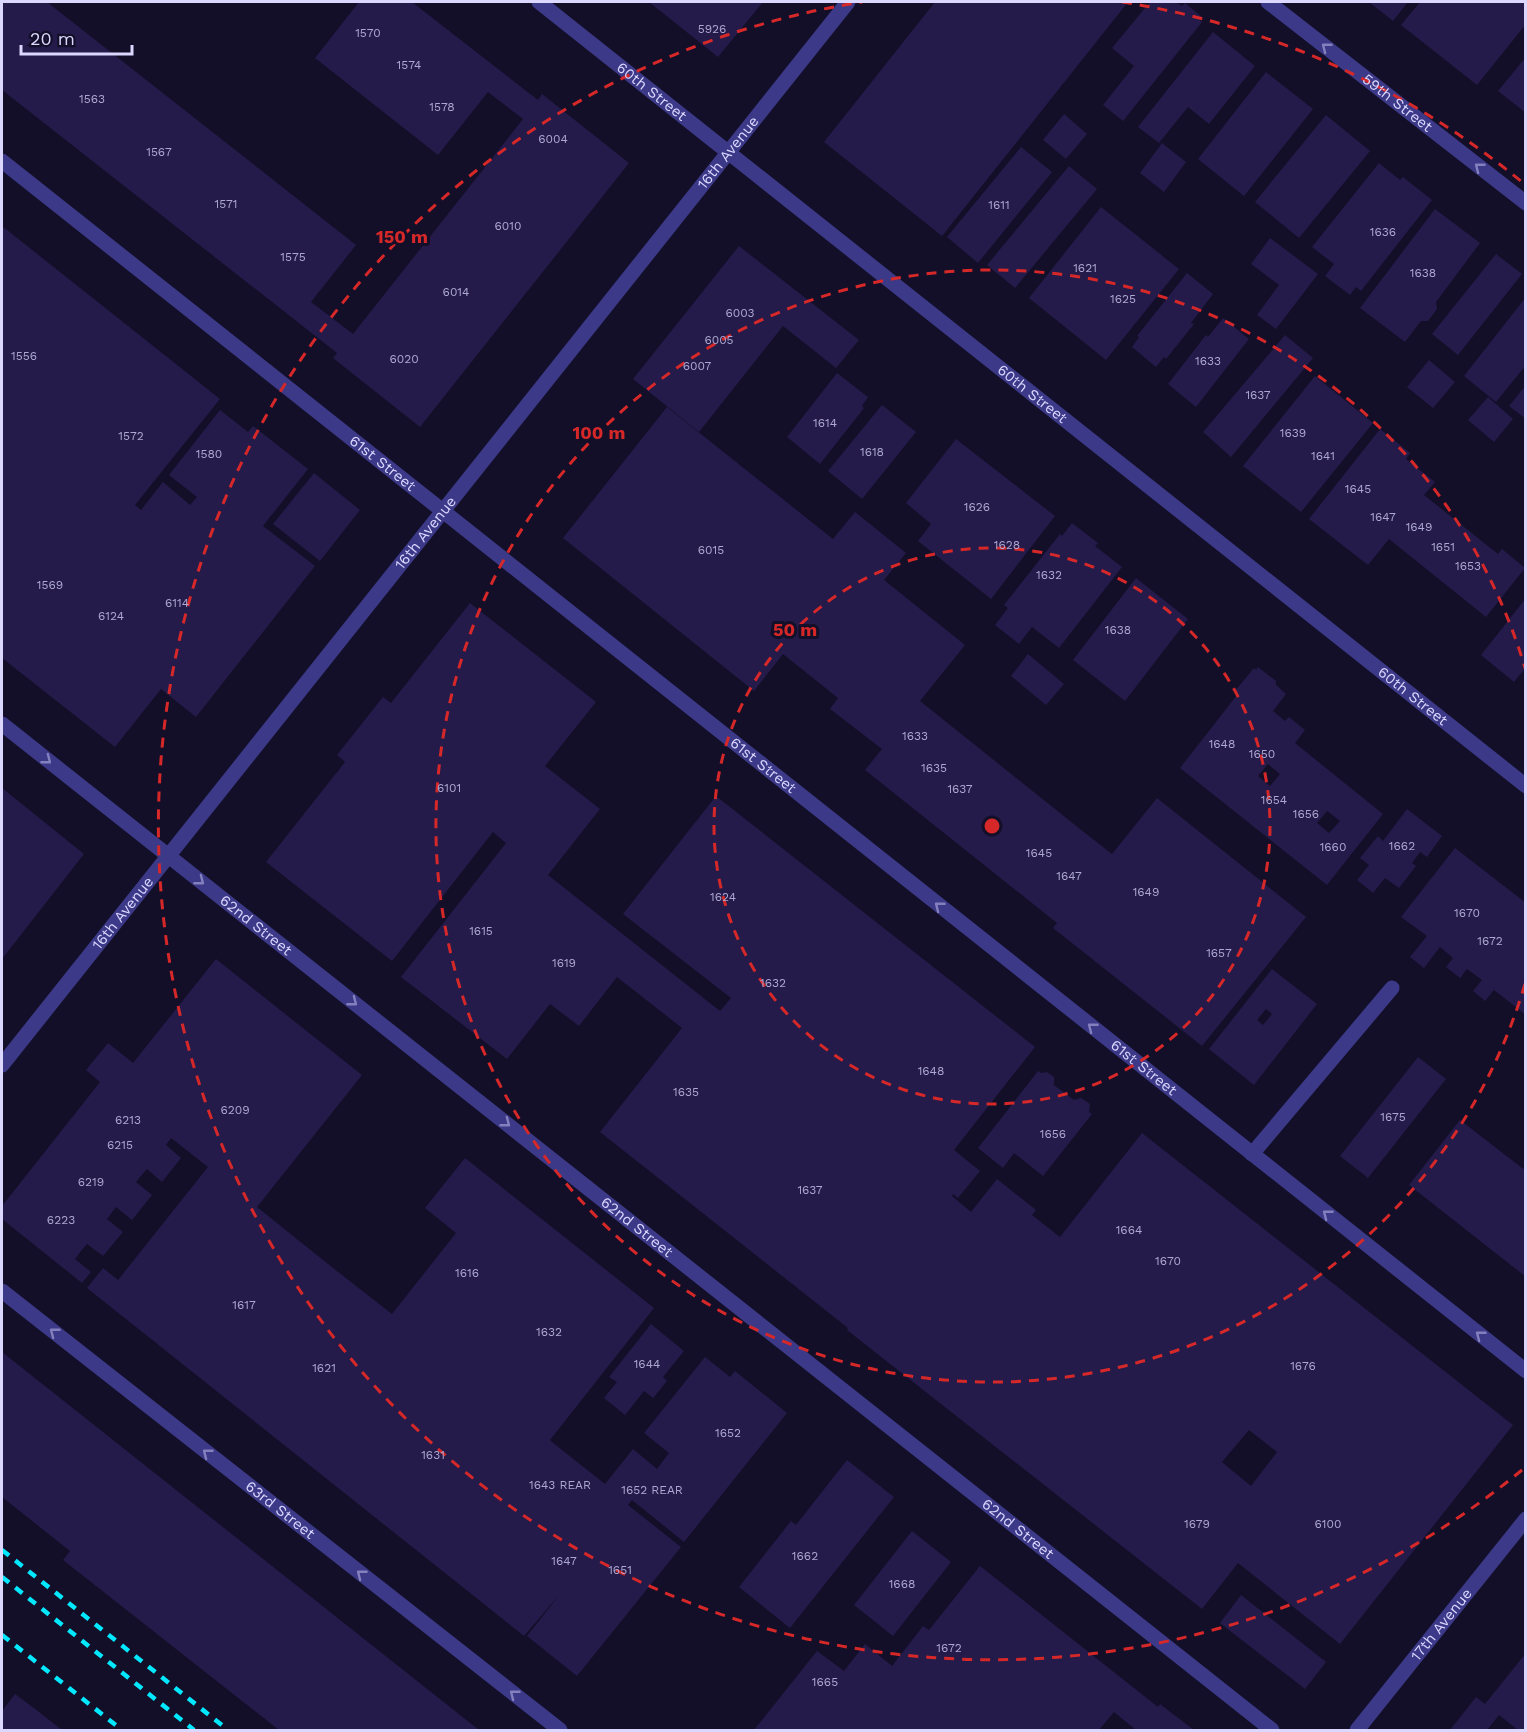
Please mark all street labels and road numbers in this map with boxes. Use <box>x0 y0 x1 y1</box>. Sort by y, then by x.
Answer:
street label: 60th Street <box>613 58 691 125</box>
street label: 59th Street <box>1359 70 1437 136</box>
street label: 16th Avenue <box>694 113 763 193</box>
street label: 60th Street <box>994 361 1071 428</box>
street label: 61st Street <box>346 431 420 495</box>
street label: 16th Avenue <box>391 493 460 573</box>
street label: 60th Street <box>1374 663 1452 730</box>
street label: 61st Street <box>727 734 801 798</box>
street label: 16th Avenue <box>88 873 157 953</box>
street label: 62nd Street <box>216 891 296 960</box>
street label: 61st Street <box>1107 1036 1181 1100</box>
street label: 62nd Street <box>597 1193 677 1261</box>
street label: 63rd Street <box>242 1477 319 1543</box>
street label: 62nd Street <box>978 1495 1058 1563</box>
street label: 17th Avenue <box>1407 1585 1476 1664</box>

